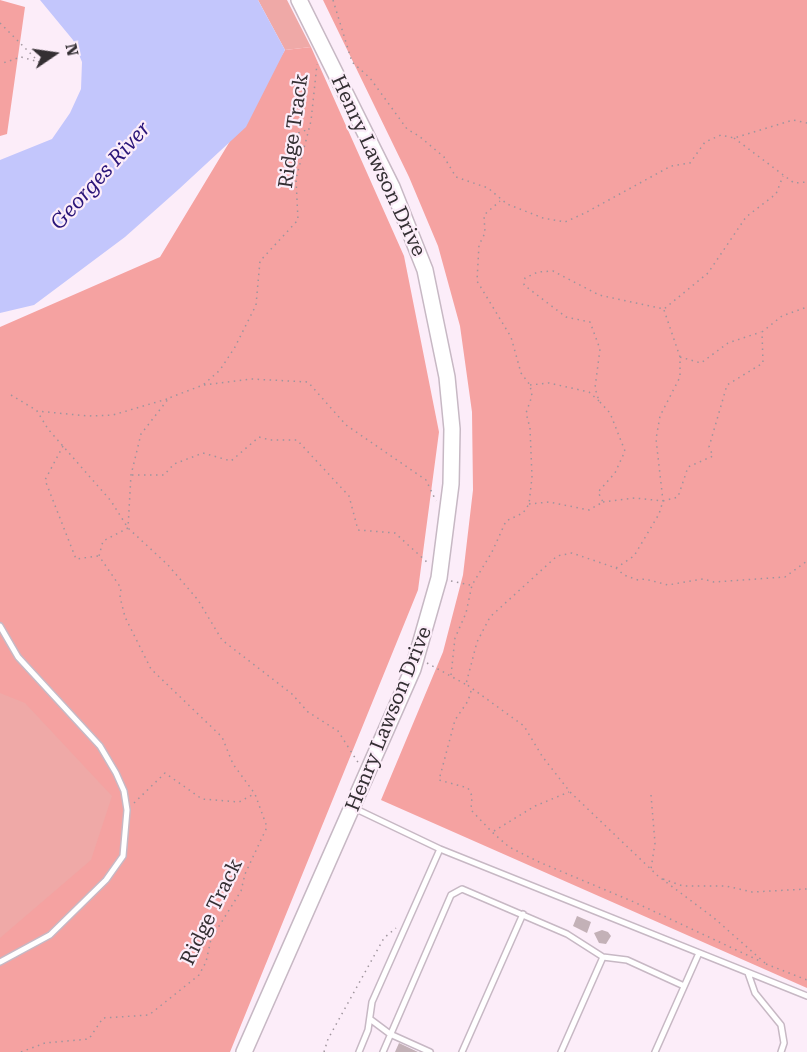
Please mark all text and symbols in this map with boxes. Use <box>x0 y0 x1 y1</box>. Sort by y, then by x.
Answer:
north arrow <box>24 24 84 84</box>
text: N <box>61 42 83 58</box>
street label: Ridge Track <box>274 72 314 190</box>
street label: Henry Lawson Drive <box>325 72 431 260</box>
water label: Georges River <box>46 117 156 235</box>
street label: Henry Lawson Drive <box>341 623 437 815</box>
street label: Ridge Track <box>176 855 248 969</box>

